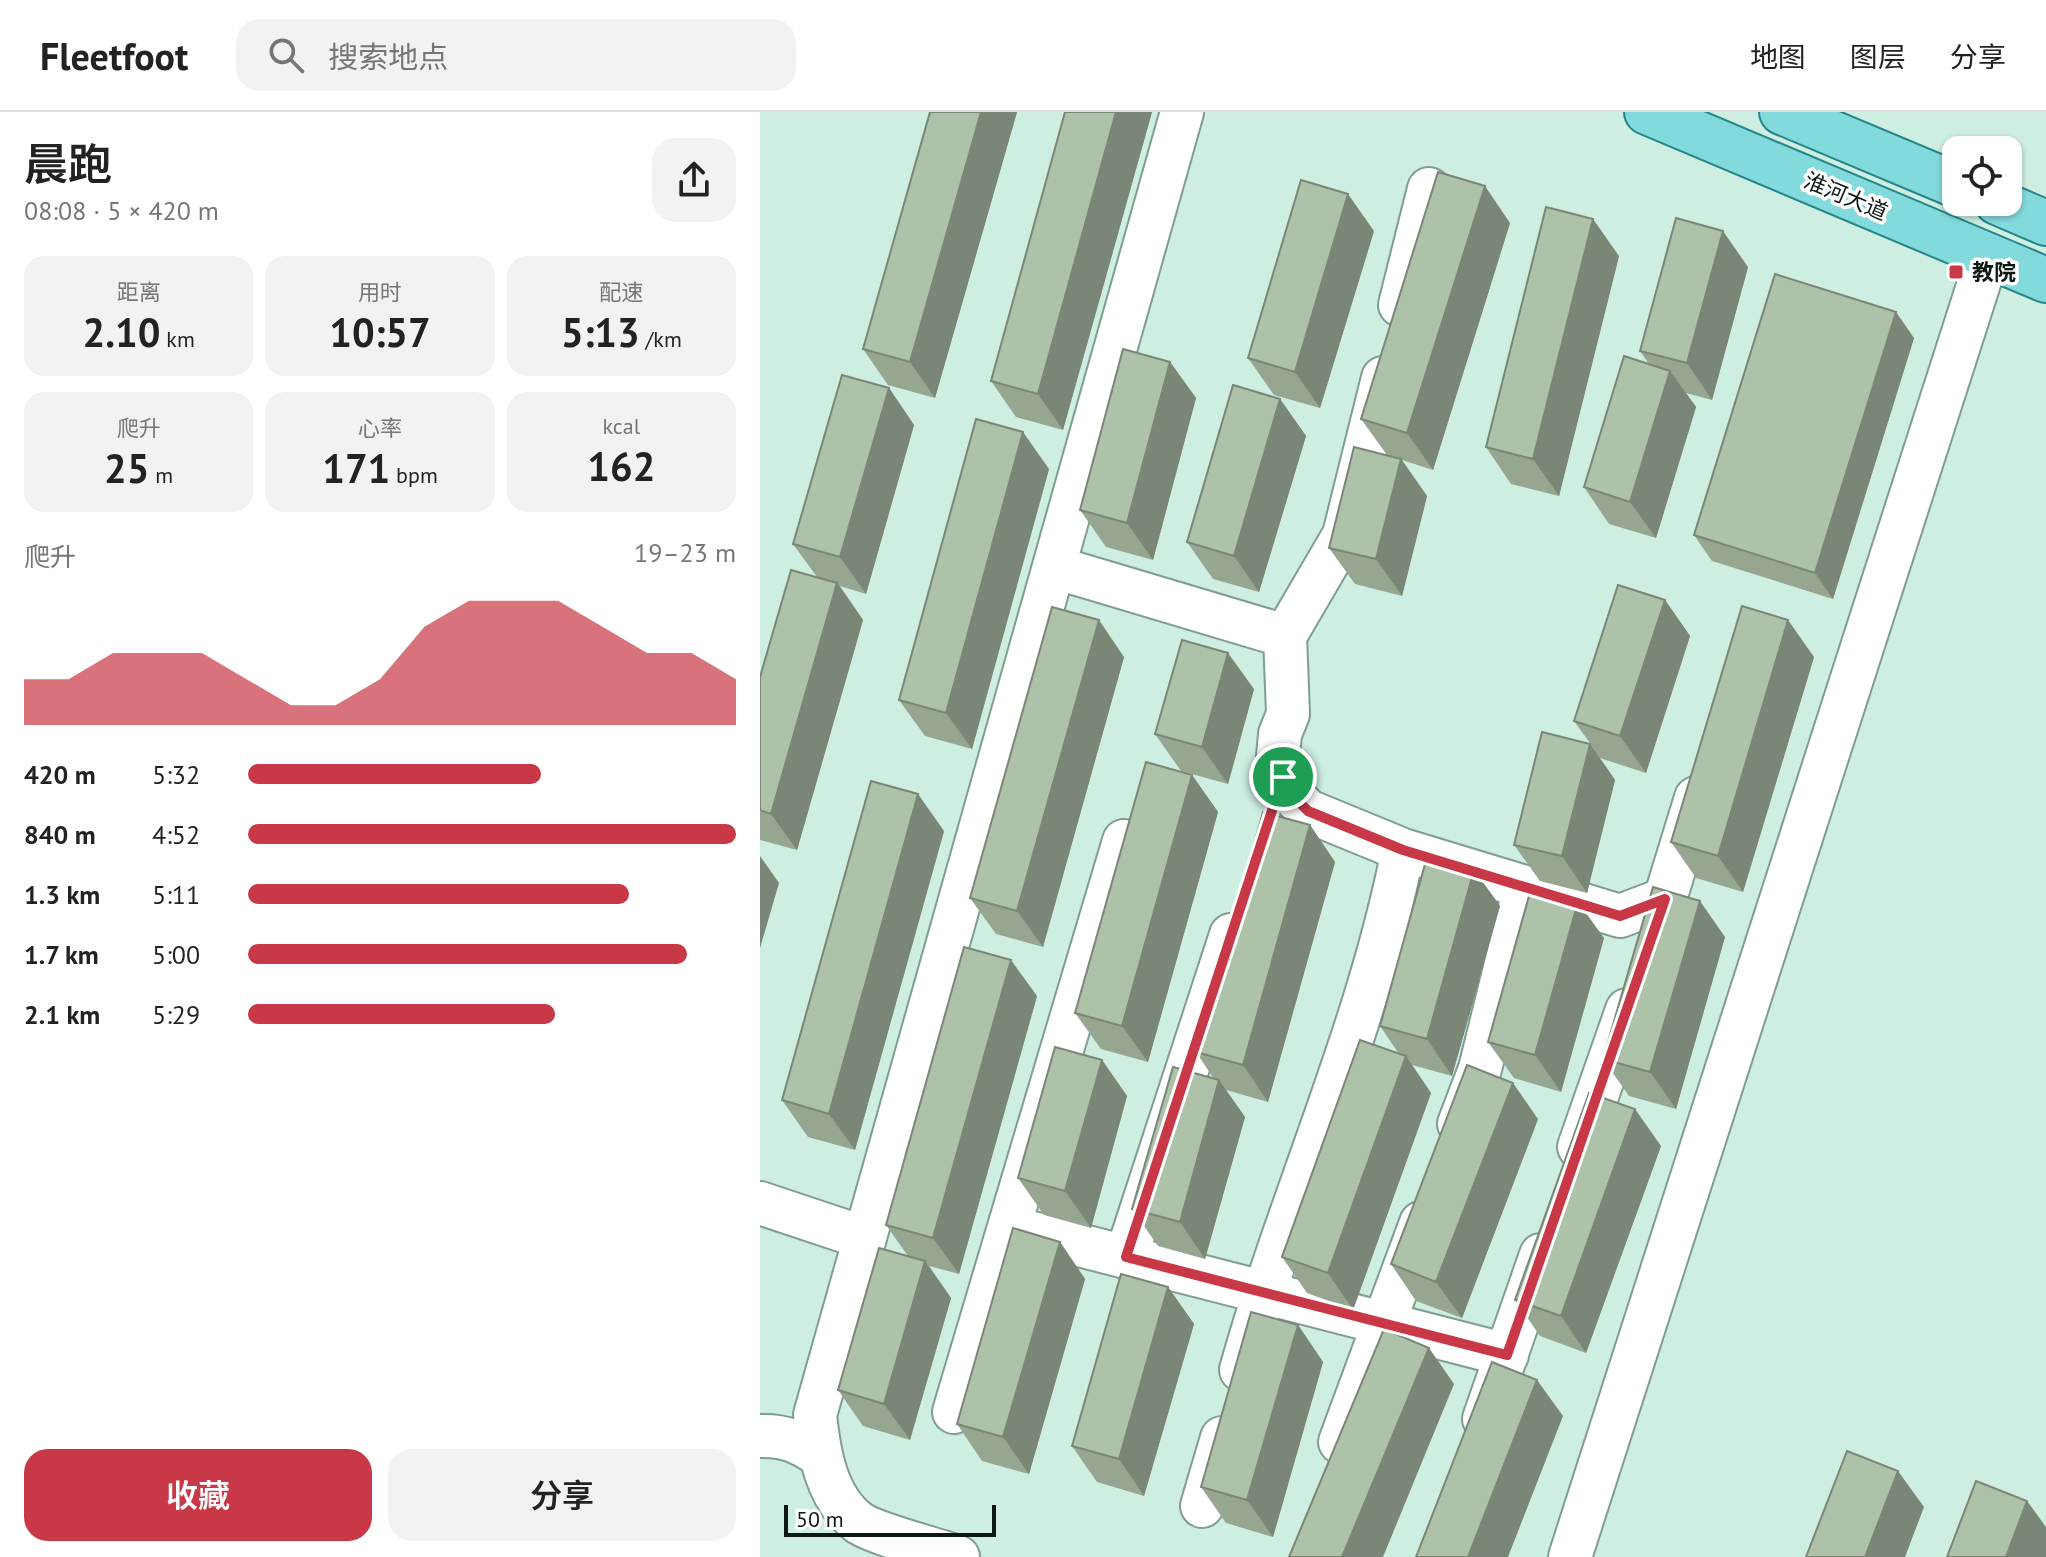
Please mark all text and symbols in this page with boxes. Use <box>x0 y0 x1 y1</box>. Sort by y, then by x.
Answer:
search box <box>236 19 796 91</box>
text: Fleetfoot <box>40 31 188 80</box>
icon: search <box>264 33 308 77</box>
text: 搜索地点 <box>328 37 448 76</box>
text: 地图 <box>1750 38 1806 75</box>
text: 图层 <box>1850 38 1906 75</box>
text: 分享 <box>1950 38 2006 75</box>
text: 晨跑 <box>24 135 112 192</box>
map controls <box>1942 136 2022 216</box>
button: locate <box>1942 136 2022 216</box>
button: share <box>652 138 736 222</box>
street label: 淮河大道 <box>1800 166 1892 226</box>
text: 08:08 · 5 × 420 m <box>24 194 219 227</box>
place label: 教院 <box>1972 258 2016 286</box>
marker: 教院 <box>1947 263 1965 281</box>
text: 距离 <box>117 278 161 306</box>
text: 用时 <box>358 278 402 306</box>
text: 配速 <box>599 278 643 306</box>
text: 2.10 <box>83 306 160 358</box>
text: 10:57 <box>329 306 431 358</box>
text: 5:13 <box>561 306 640 358</box>
text: km <box>160 325 195 353</box>
text: /km <box>640 325 682 353</box>
text: kcal <box>603 412 640 440</box>
text: 爬升 <box>117 414 161 442</box>
text: 心率 <box>358 414 402 442</box>
text: 162 <box>587 440 655 492</box>
text: 25 <box>104 442 149 494</box>
text: 171 <box>322 442 390 494</box>
text: m <box>149 461 173 489</box>
text: bpm <box>390 461 438 489</box>
text: 19–23 m <box>634 536 736 569</box>
text: 爬升 <box>24 540 76 573</box>
pin <box>1249 743 1317 811</box>
icon: arrive <box>1261 755 1305 799</box>
text: 420 m <box>24 758 96 791</box>
text: 5:32 <box>152 758 200 791</box>
text: 840 m <box>24 818 96 851</box>
text: 4:52 <box>152 818 200 851</box>
text: 1.3 km <box>24 878 100 911</box>
text: 5:11 <box>152 878 200 911</box>
text: 1.7 km <box>24 938 99 971</box>
text: 5:00 <box>152 938 200 971</box>
text: 2.1 km <box>24 998 100 1031</box>
text: 5:29 <box>152 998 200 1031</box>
button: 收藏 <box>24 1449 372 1541</box>
button: 分享 <box>388 1449 736 1541</box>
scale bar <box>784 1501 996 1537</box>
text: 50 m <box>796 1505 844 1533</box>

